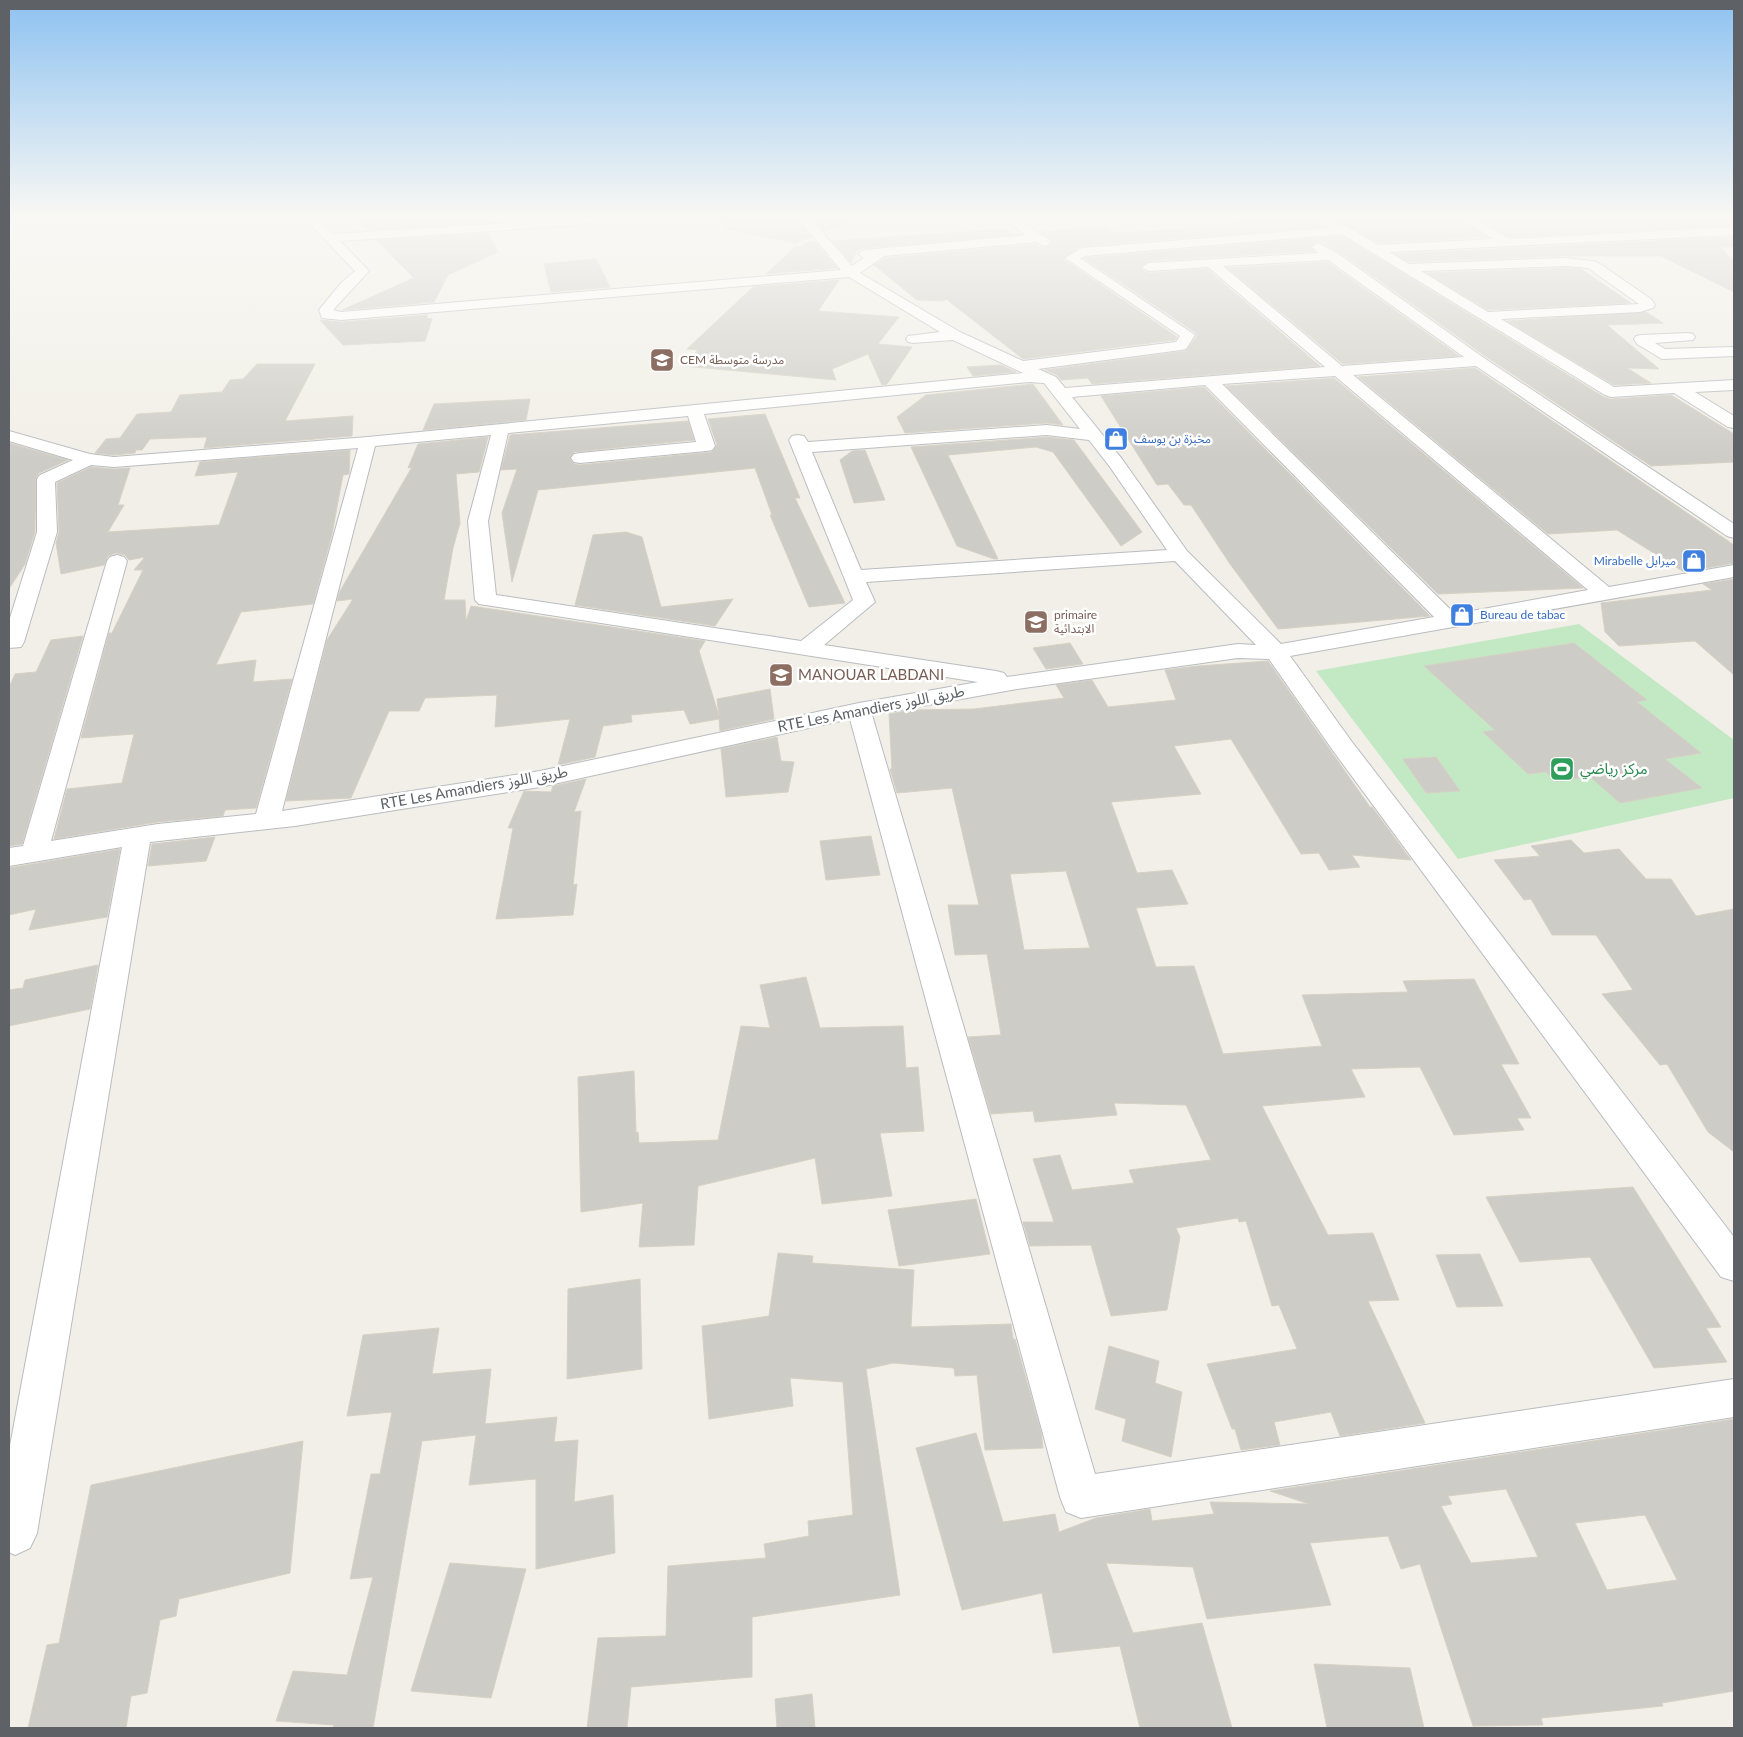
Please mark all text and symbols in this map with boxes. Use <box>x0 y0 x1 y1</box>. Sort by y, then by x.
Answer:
school or university icon: CEM مدرسة متوسطة <box>649 347 675 373</box>
place label: CEM مدرسة متوسطة <box>680 352 784 367</box>
shop icon: مخبزة بن یوسف <box>1103 426 1129 452</box>
place label: مخبزة بن یوسف <box>1134 431 1211 446</box>
shop icon: Mirabelle ميرابل <box>1681 548 1707 574</box>
place label: Mirabelle ميرابل <box>1594 553 1676 568</box>
shop icon: Bureau de tabac <box>1449 602 1475 628</box>
place label: primaire الابتدائية <box>1054 607 1097 636</box>
place label: Bureau de tabac <box>1480 607 1566 622</box>
school or university icon: primaire الابتدائية <box>1023 609 1049 635</box>
school or university icon: MANOUAR LABDANI <box>768 662 794 688</box>
place label: MANOUAR LABDANI <box>798 665 944 683</box>
street label: RTE Les Amandiers طريق اللوز <box>776 681 966 737</box>
sports icon: مركز رياضي <box>1549 756 1575 782</box>
place label: مركز رياضي <box>1580 759 1648 780</box>
street label: RTE Les Amandiers طريق اللوز <box>379 762 569 814</box>

